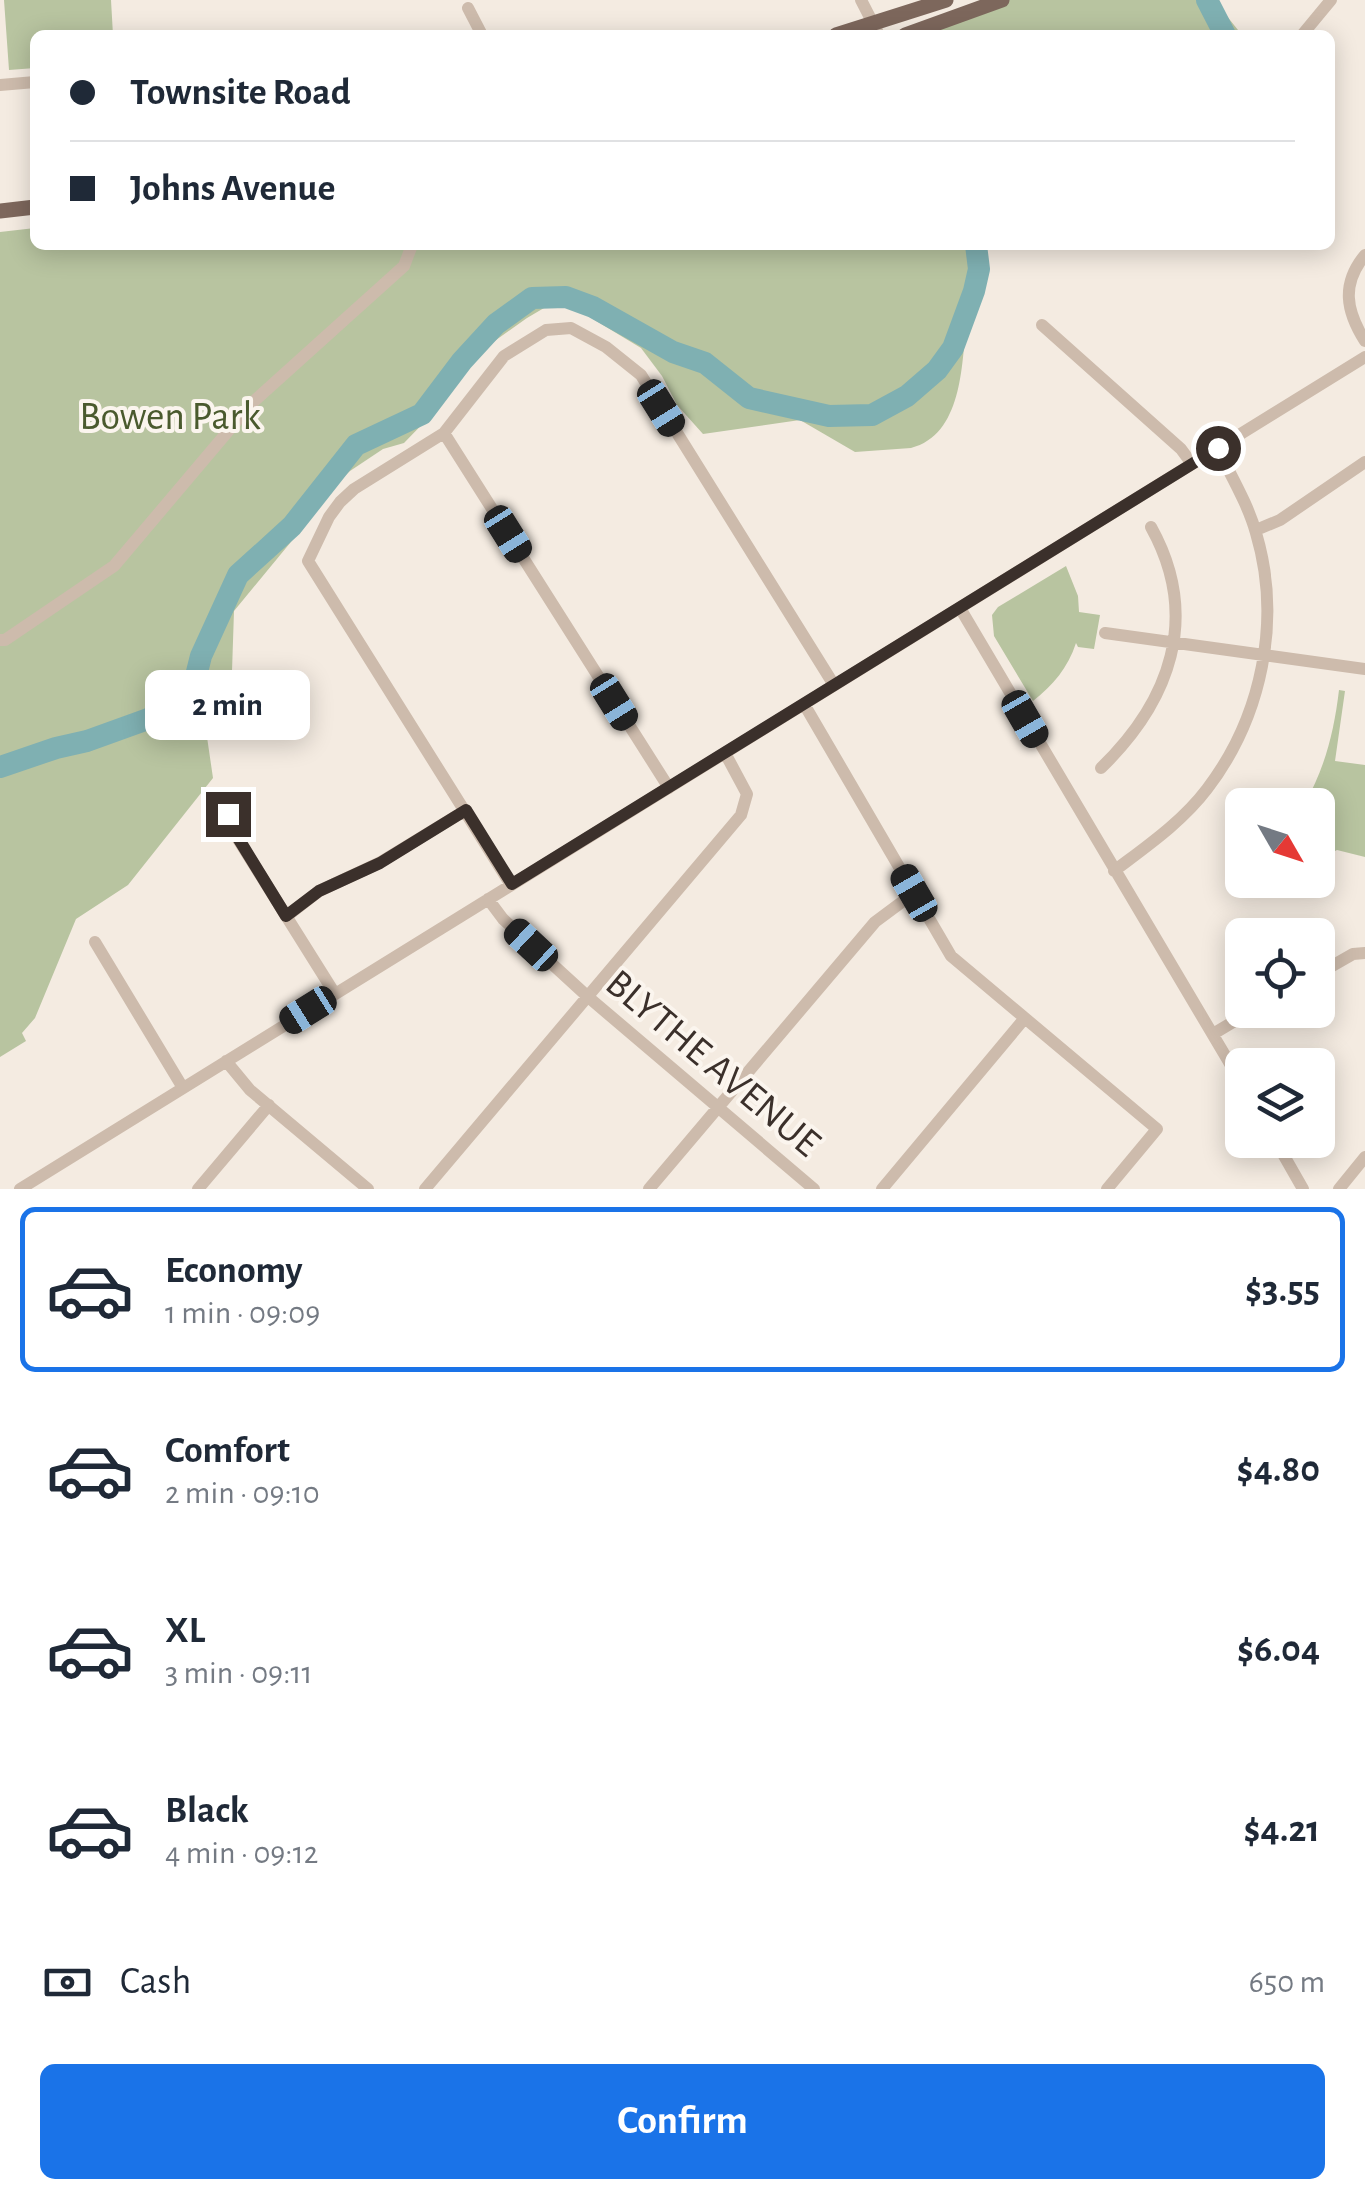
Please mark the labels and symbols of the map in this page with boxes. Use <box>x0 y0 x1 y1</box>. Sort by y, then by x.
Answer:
car <box>632 375 690 441</box>
park label: Bowen Park <box>79 397 261 437</box>
route start <box>1196 426 1241 471</box>
car <box>479 501 537 567</box>
callout: 2 min <box>146 669 310 739</box>
car <box>585 669 643 735</box>
car <box>997 686 1053 752</box>
north arrow <box>1225 788 1335 898</box>
route end <box>206 792 251 837</box>
car <box>886 860 942 926</box>
car <box>499 914 563 976</box>
street label: BLYTHE AVENUE <box>598 963 827 1164</box>
car <box>275 981 341 1039</box>

